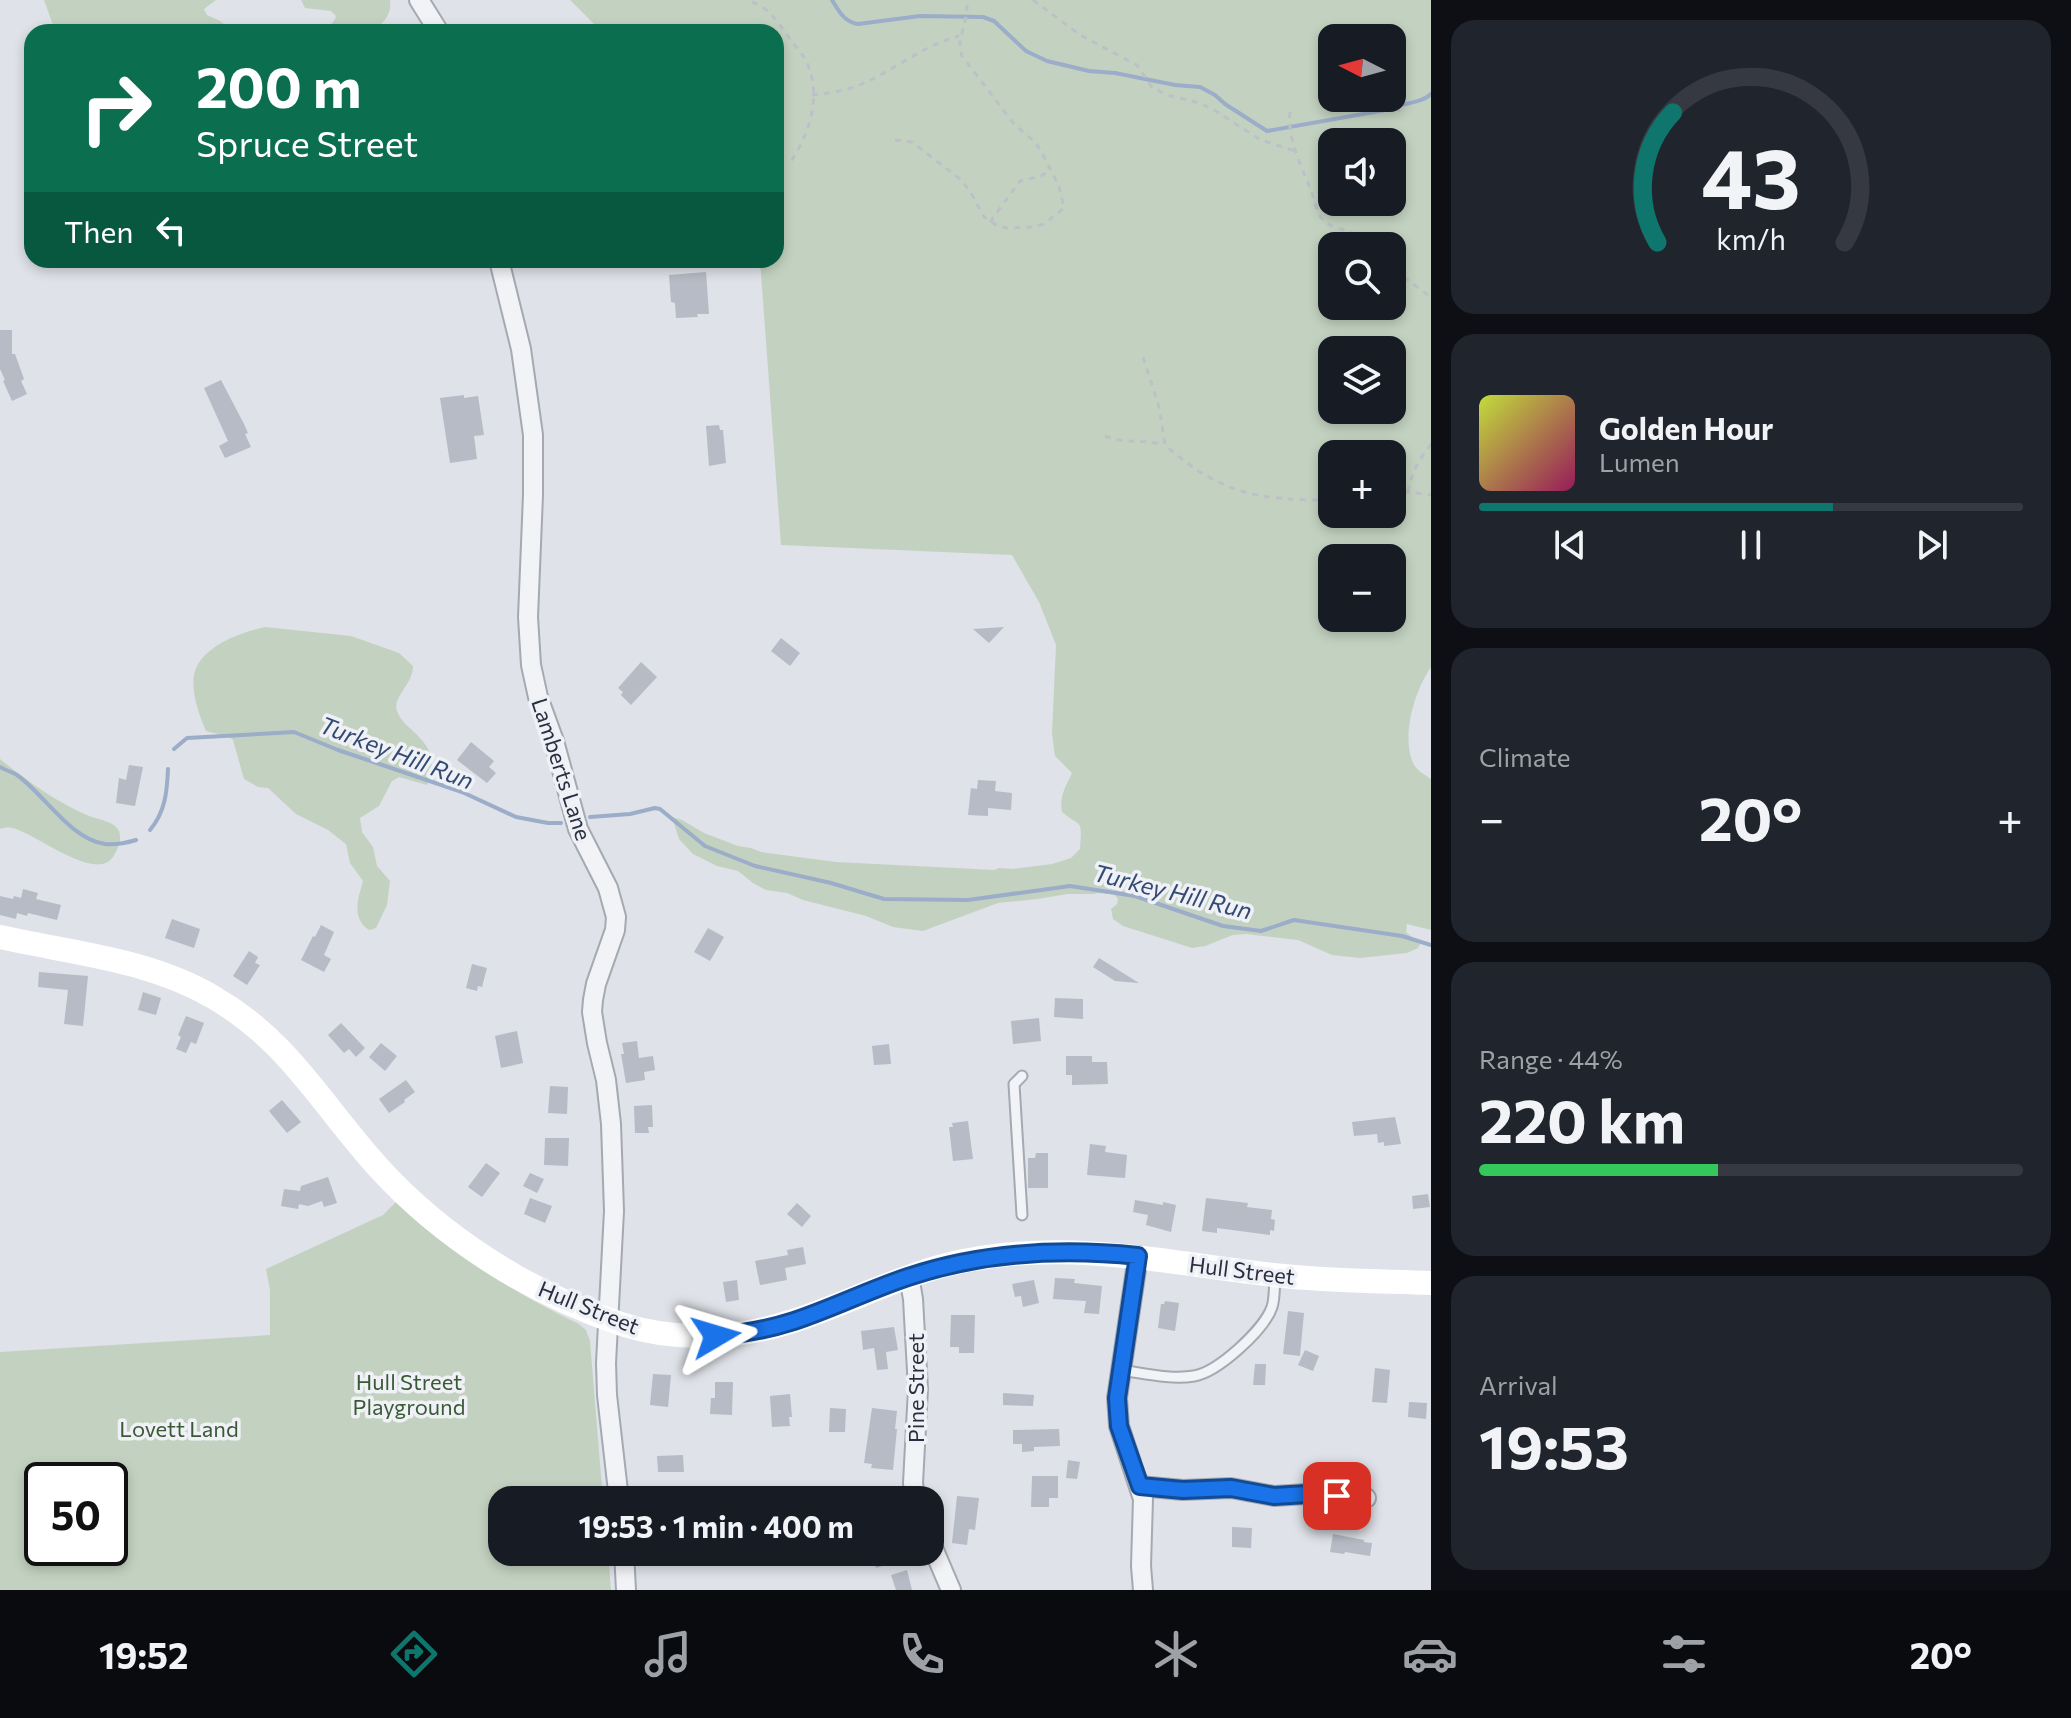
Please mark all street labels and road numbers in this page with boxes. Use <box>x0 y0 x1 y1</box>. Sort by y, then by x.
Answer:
street label: Lamberts Lane <box>526 694 598 844</box>
street label: Hull Street <box>1188 1250 1296 1290</box>
street label: Hull Street <box>535 1275 643 1339</box>
street label: Pine Street <box>902 1333 929 1443</box>

